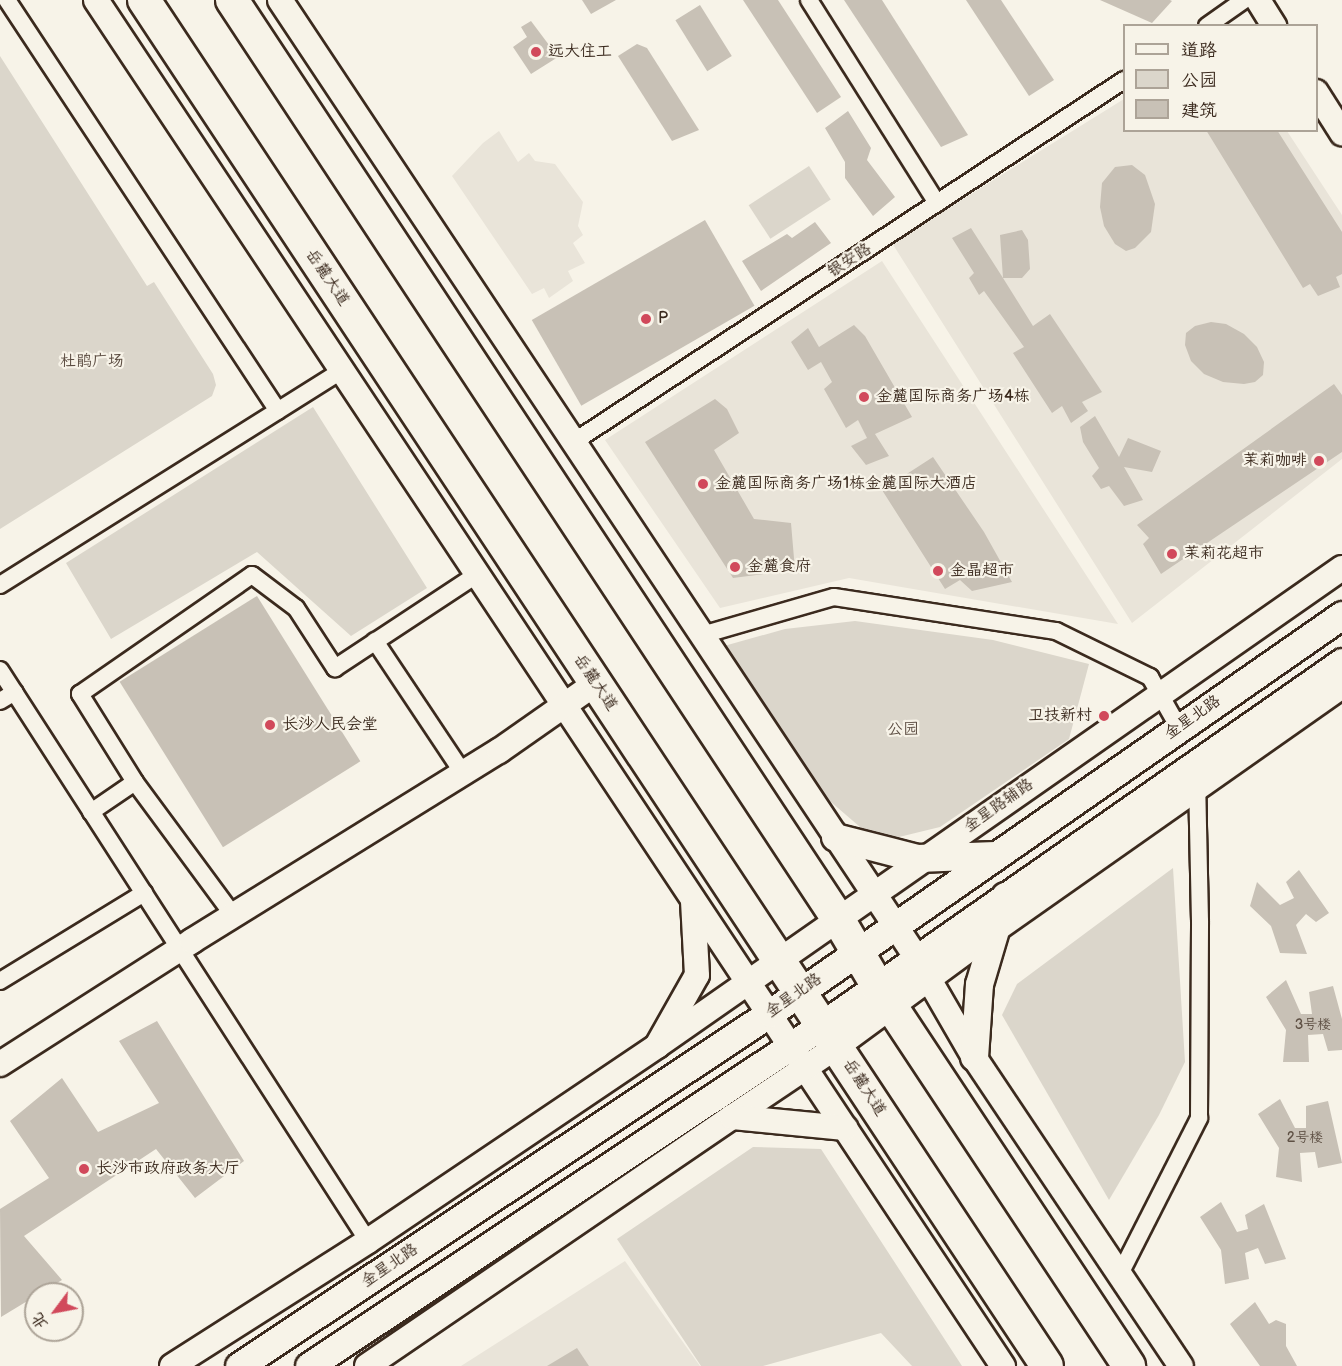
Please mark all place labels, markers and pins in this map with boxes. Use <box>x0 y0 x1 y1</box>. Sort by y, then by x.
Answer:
place label: 远大住工 <box>548 42 612 62</box>
marker: 远大住工 <box>529 45 543 59</box>
place label: P <box>658 309 668 329</box>
marker: P <box>639 312 653 326</box>
place label: 金麓国际商务广场4栋 <box>876 387 1030 407</box>
marker: 金麓国际商务广场4栋 <box>857 390 871 404</box>
place label: 茉莉咖啡 <box>1243 451 1307 471</box>
marker: 茉莉咖啡 <box>1312 454 1326 468</box>
place label: 金麓国际商务广场1栋金麓国际大酒店 <box>715 474 977 494</box>
marker: 金麓国际商务广场1栋金麓国际大酒店 <box>696 477 710 491</box>
place label: 茉莉花超市 <box>1184 544 1264 564</box>
marker: 茉莉花超市 <box>1165 547 1179 561</box>
place label: 金麓食府 <box>747 557 811 577</box>
marker: 金麓食府 <box>728 560 742 574</box>
place label: 金晶超市 <box>950 561 1014 581</box>
marker: 金晶超市 <box>931 564 945 578</box>
place label: 卫技新村 <box>1028 706 1092 726</box>
marker: 卫技新村 <box>1097 709 1111 723</box>
place label: 长沙人民会堂 <box>282 715 378 735</box>
marker: 长沙人民会堂 <box>263 718 277 732</box>
place label: 长沙市政府政务大厅 <box>96 1159 240 1179</box>
marker: 长沙市政府政务大厅 <box>77 1162 91 1176</box>

